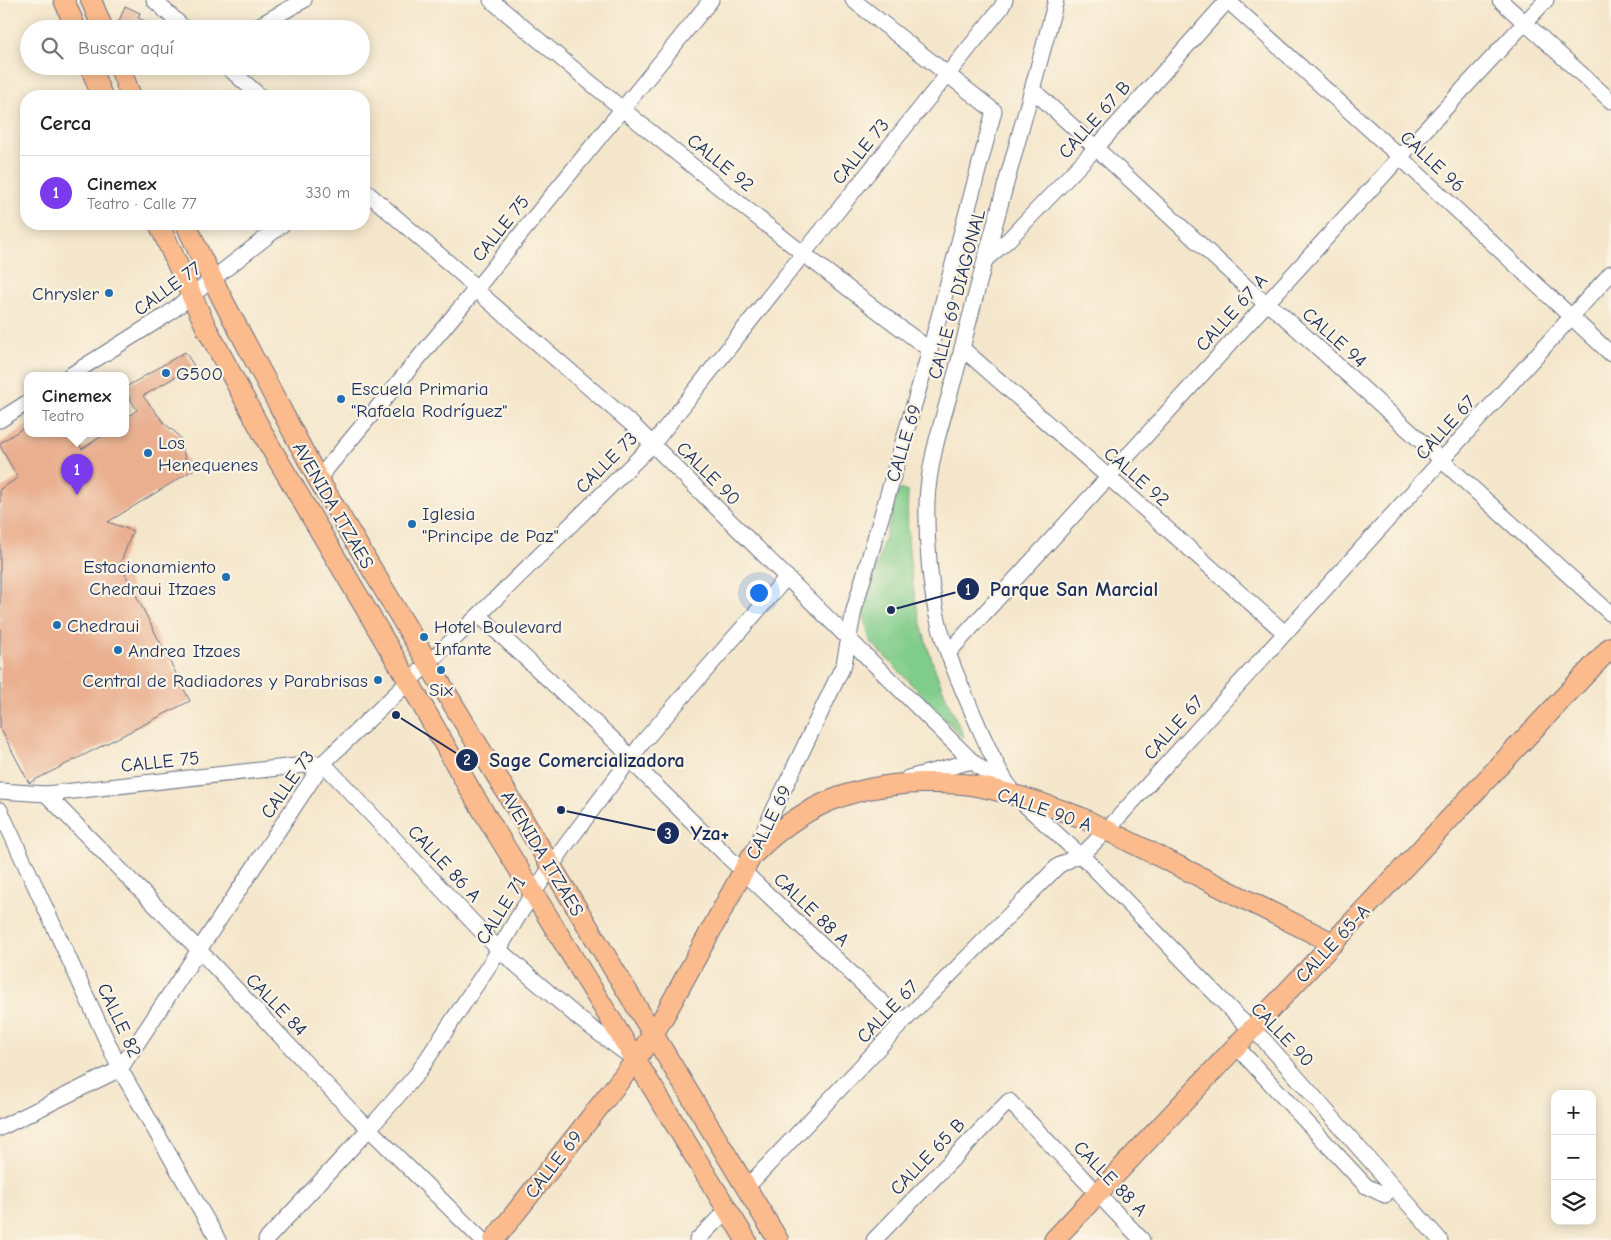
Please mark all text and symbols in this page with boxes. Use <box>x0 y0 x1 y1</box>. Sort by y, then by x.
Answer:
search box <box>20 20 370 75</box>
icon: search <box>38 34 66 62</box>
text: Buscar aquí <box>78 37 174 59</box>
street label: CALLE 67 B <box>1054 76 1135 163</box>
text: Cerca <box>40 111 91 135</box>
street label: CALLE 73 <box>828 114 894 189</box>
street label: CALLE 96 <box>1396 126 1469 197</box>
street label: CALLE 92 <box>683 129 758 196</box>
text: Cinemex <box>87 173 156 195</box>
text: 1 <box>53 184 59 202</box>
text: 330 m <box>305 184 350 202</box>
street label: CALLE 75 <box>467 191 534 266</box>
text: Teatro · Calle 77 <box>87 195 197 213</box>
street label: CALLE 69 DIAGONAL <box>924 206 990 382</box>
street label: CALLE 77 <box>130 257 205 320</box>
street label: CALLE 67 A <box>1191 270 1272 356</box>
place label: Chrysler <box>32 283 99 305</box>
marker: Chrysler <box>103 287 115 299</box>
street label: CALLE 94 <box>1298 303 1371 372</box>
place label: G500 <box>176 363 223 385</box>
marker: G500 <box>160 367 172 379</box>
popup <box>24 372 129 437</box>
place label: Escuela Primaria "Rafaela Rodríguez" <box>351 378 508 422</box>
text: Cinemex <box>42 385 111 407</box>
street label: CALLE 67 <box>1411 391 1480 464</box>
marker: Escuela Primaria "Rafaela Rodríguez" <box>335 393 347 405</box>
street label: CALLE 69 <box>882 402 926 485</box>
text: Teatro <box>42 407 84 425</box>
street label: CALLE 73 <box>571 427 642 498</box>
place label: Los Henequenes <box>158 432 258 476</box>
street label: CALLE 90 <box>672 437 745 510</box>
street label: AVENIDA ITZAES <box>288 438 378 573</box>
street label: CALLE 92 <box>1099 442 1174 511</box>
marker: Los Henequenes <box>142 447 154 459</box>
pin: 1 <box>61 454 93 495</box>
place label: Iglesia "Principe de Paz" <box>422 503 559 547</box>
marker: Iglesia "Principe de Paz" <box>406 518 418 530</box>
place label: Estacionamiento Chedraui Itzaes <box>83 556 216 600</box>
marker: Estacionamiento Chedraui Itzaes <box>220 571 232 583</box>
callout: Parque San Marcial <box>955 572 1168 607</box>
text: Parque San Marcial <box>990 578 1158 601</box>
your location <box>746 580 772 606</box>
text: 1 <box>965 581 971 599</box>
place label: Chedraui <box>67 615 139 637</box>
place label: Hotel Boulevard Infante <box>434 616 562 660</box>
marker: Chedraui <box>51 619 63 631</box>
marker: Hotel Boulevard Infante <box>418 631 430 643</box>
place label: Andrea Itzaes <box>128 640 240 662</box>
marker: Andrea Itzaes <box>112 644 124 656</box>
marker: Six <box>435 664 447 676</box>
place label: Central de Radiadores y Parabrisas <box>82 670 368 692</box>
marker: Central de Radiadores y Parabrisas <box>372 674 384 686</box>
place label: Six <box>429 679 454 701</box>
street label: CALLE 67 <box>1139 691 1208 764</box>
callout: Sage Comercializadora <box>455 742 695 777</box>
street label: CALLE 73 <box>256 746 319 823</box>
street label: CALLE 75 <box>120 747 200 777</box>
text: Sage Comercializadora <box>489 749 685 772</box>
text: 2 <box>463 751 471 769</box>
street label: CALLE 69 <box>741 782 796 863</box>
street label: CALLE 90 A <box>994 784 1095 836</box>
street label: AVENIDA ITZAES <box>496 787 588 920</box>
callout: Yza+ <box>655 816 739 851</box>
street label: CALLE 86 A <box>403 821 485 907</box>
text: Yza+ <box>691 822 729 845</box>
text: 3 <box>664 825 672 843</box>
street label: CALLE 88 A <box>769 868 854 951</box>
street label: CALLE 71 <box>471 872 530 949</box>
street label: CALLE 65-A <box>1291 900 1374 987</box>
street label: CALLE 84 <box>241 969 311 1041</box>
street label: CALLE 67 <box>852 976 923 1048</box>
street label: CALLE 82 <box>92 980 146 1061</box>
street label: CALLE 90 <box>1246 998 1318 1072</box>
map controls <box>1551 1090 1596 1225</box>
button: + <box>1551 1090 1596 1135</box>
street label: CALLE 65 B <box>886 1114 970 1200</box>
street label: CALLE 69 <box>521 1126 587 1203</box>
button: − <box>1551 1135 1596 1180</box>
street label: CALLE 88 A <box>1069 1136 1152 1221</box>
button: layers <box>1551 1180 1596 1225</box>

